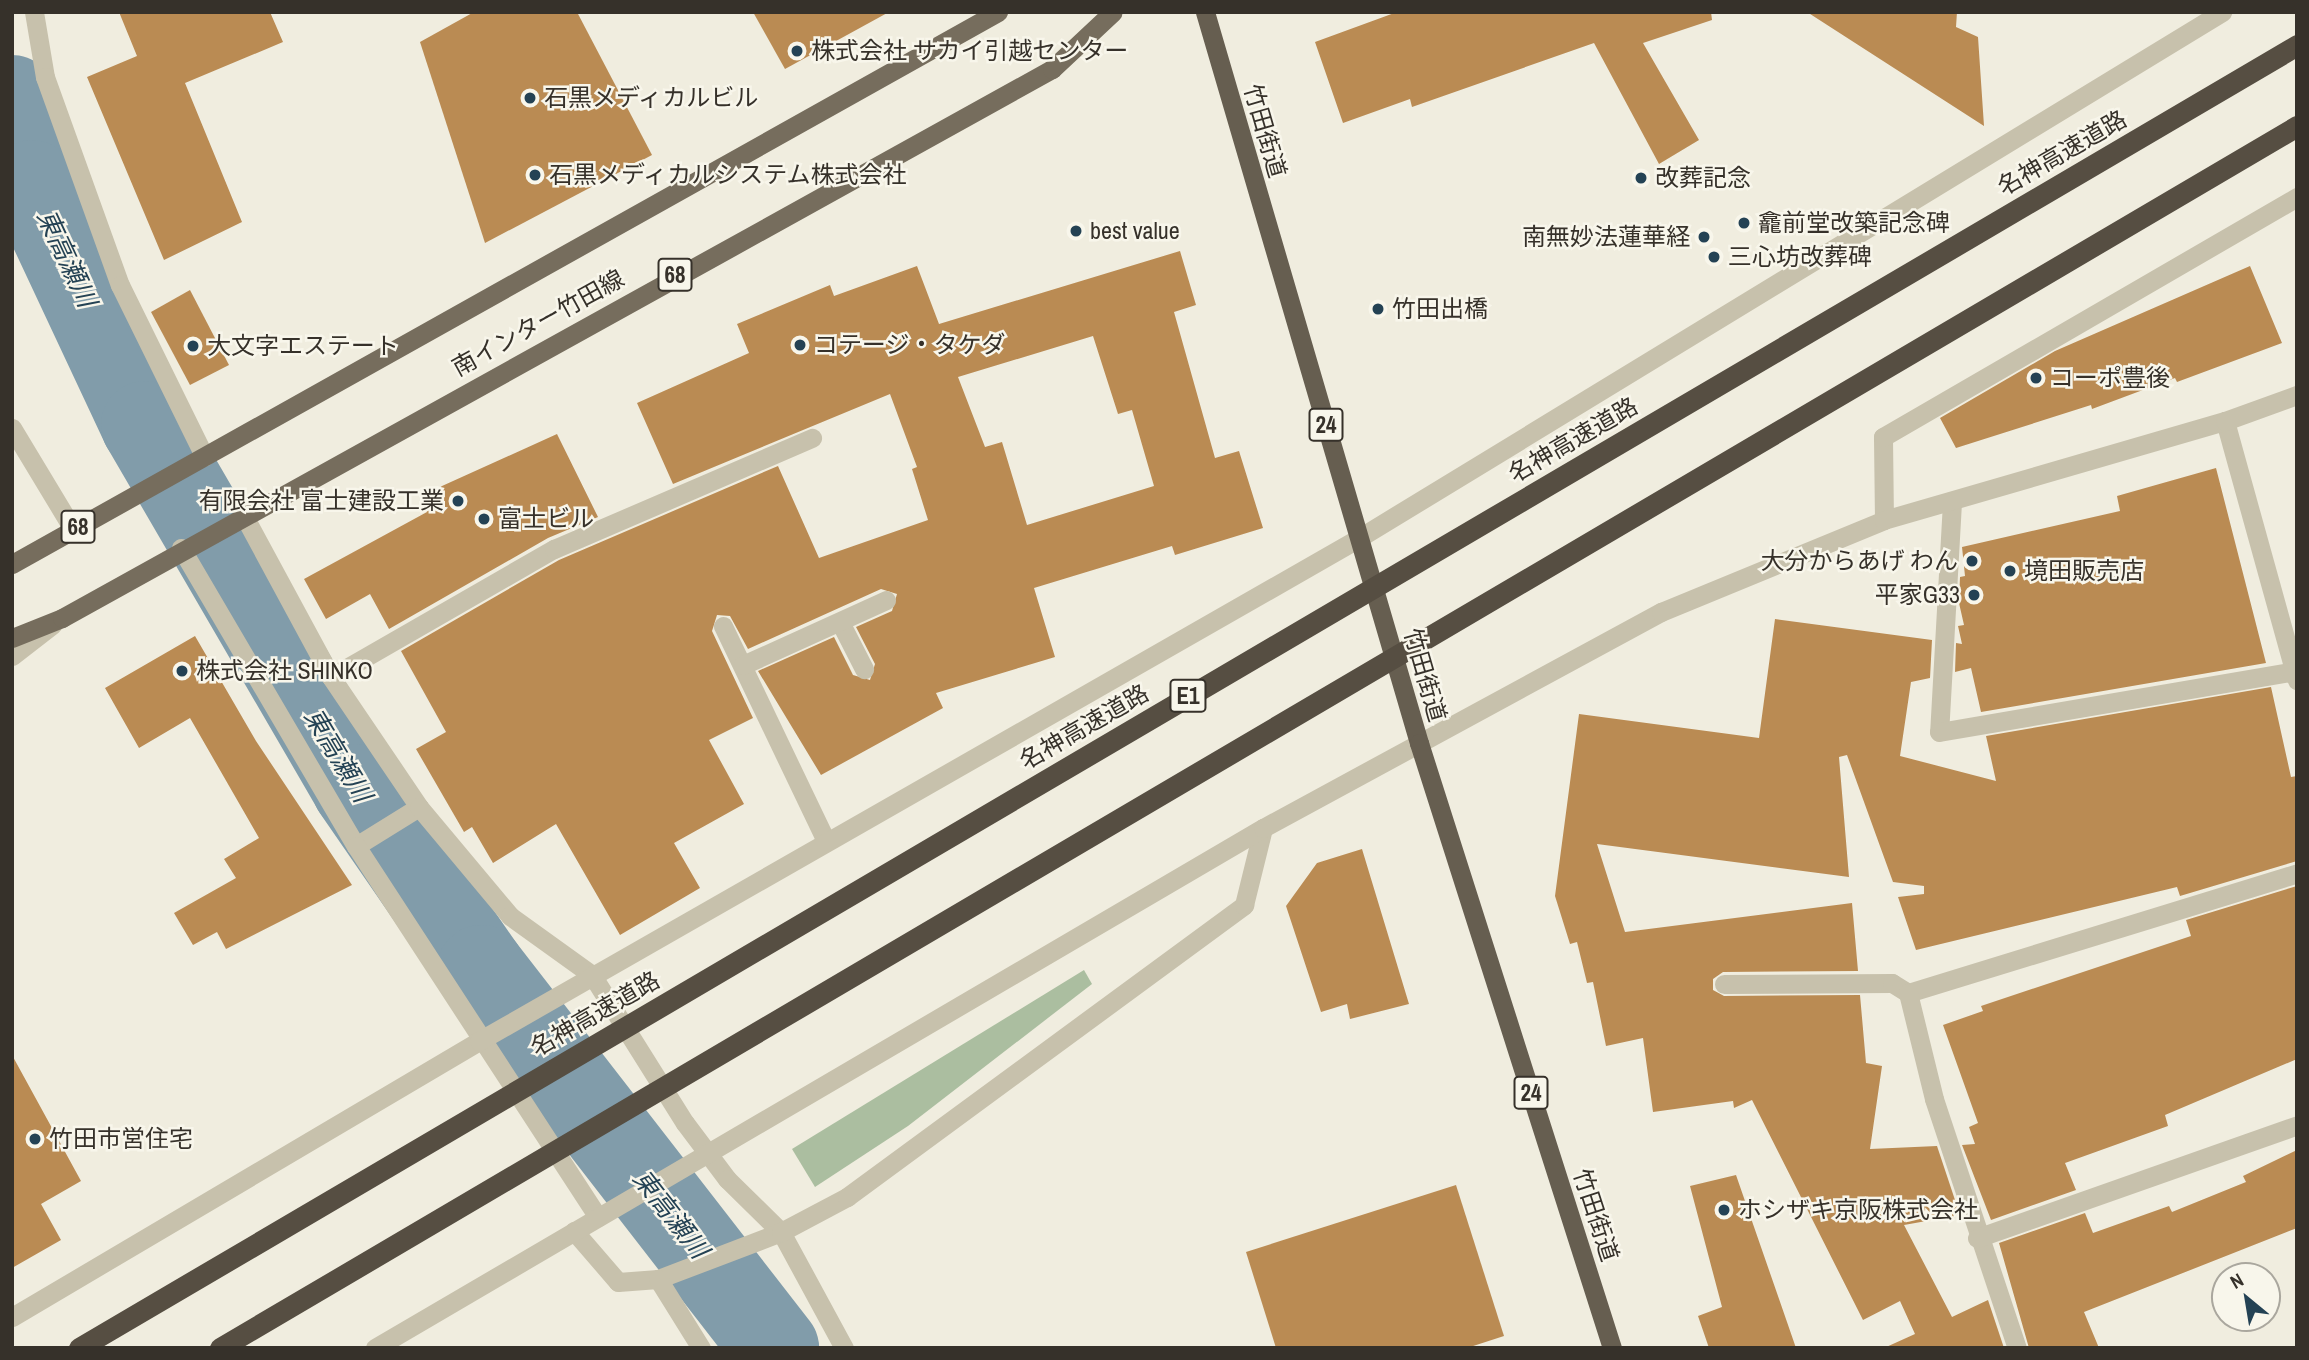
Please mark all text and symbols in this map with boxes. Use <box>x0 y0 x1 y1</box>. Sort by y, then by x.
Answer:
place label: 株式会社 サカイ引越センター <box>811 37 1128 65</box>
marker: 株式会社 サカイ引越センター <box>789 43 805 59</box>
street label: 竹田街道 <box>1238 81 1292 181</box>
place label: 石黒メディカルビル <box>544 84 760 112</box>
marker: 石黒メディカルビル <box>522 90 538 106</box>
street label: 名神高速道路 <box>1992 105 2132 201</box>
place label: 石黒メディカルシステム株式会社 <box>549 161 909 189</box>
place label: 改葬記念 <box>1655 164 1751 192</box>
marker: 石黒メディカルシステム株式会社 <box>527 167 543 183</box>
marker: 改葬記念 <box>1633 170 1649 186</box>
water label: 東高瀬川 <box>31 204 103 312</box>
place label: 龕前堂改築記念碑 <box>1758 209 1950 237</box>
marker: 龕前堂改築記念碑 <box>1736 215 1752 231</box>
place label: best value <box>1090 217 1180 245</box>
marker: best value <box>1068 223 1084 239</box>
place label: 南無妙法蓮華経 <box>1522 223 1690 251</box>
marker: 南無妙法蓮華経 <box>1696 229 1712 245</box>
place label: 三心坊改葬碑 <box>1728 243 1872 271</box>
marker: 三心坊改葬碑 <box>1706 249 1722 265</box>
road number: 68 <box>658 256 692 294</box>
street label: 南インター竹田線 <box>447 264 629 382</box>
place label: 竹田出橋 <box>1392 295 1488 323</box>
marker: 竹田出橋 <box>1370 301 1386 317</box>
place label: コテージ・タケダ <box>814 331 1006 359</box>
place label: 大文字エステート <box>207 332 399 360</box>
marker: コテージ・タケダ <box>792 337 808 353</box>
marker: 大文字エステート <box>185 338 201 354</box>
place label: コーポ豊後 <box>2050 364 2170 392</box>
marker: コーポ豊後 <box>2028 370 2044 386</box>
street label: 名神高速道路 <box>1503 392 1643 488</box>
road number: 24 <box>1308 406 1344 444</box>
place label: 有限会社 富士建設工業 <box>199 487 444 515</box>
marker: 有限会社 富士建設工業 <box>450 493 466 509</box>
place label: 富士ビル <box>498 505 594 533</box>
road number: 68 <box>60 508 96 547</box>
marker: 富士ビル <box>476 511 492 527</box>
place label: 大分からあげ わん <box>1761 547 1958 575</box>
marker: 大分からあげ わん <box>1964 553 1980 569</box>
place label: 境田販売店 <box>2024 557 2144 585</box>
marker: 境田販売店 <box>2002 563 2018 579</box>
place label: 平家G33 <box>1875 581 1960 609</box>
marker: 平家G33 <box>1966 587 1982 603</box>
street label: 竹田街道 <box>1398 625 1452 725</box>
place label: 株式会社 SHINKO <box>196 657 373 685</box>
marker: 株式会社 SHINKO <box>174 663 190 679</box>
road number: E1 <box>1169 676 1207 716</box>
street label: 名神高速道路 <box>1014 679 1154 775</box>
water label: 東高瀬川 <box>298 702 378 808</box>
street label: 名神高速道路 <box>525 966 665 1062</box>
road number: 24 <box>1514 1074 1548 1112</box>
place label: 竹田市営住宅 <box>49 1125 193 1153</box>
marker: 竹田市営住宅 <box>27 1131 43 1147</box>
water label: 東高瀬川 <box>627 1163 715 1265</box>
street label: 竹田街道 <box>1567 1165 1625 1265</box>
place label: ホシザキ京阪株式会社 <box>1738 1196 1978 1224</box>
marker: ホシザキ京阪株式会社 <box>1716 1202 1732 1218</box>
north arrow <box>2211 1262 2281 1332</box>
text: N <box>2225 1266 2248 1295</box>

